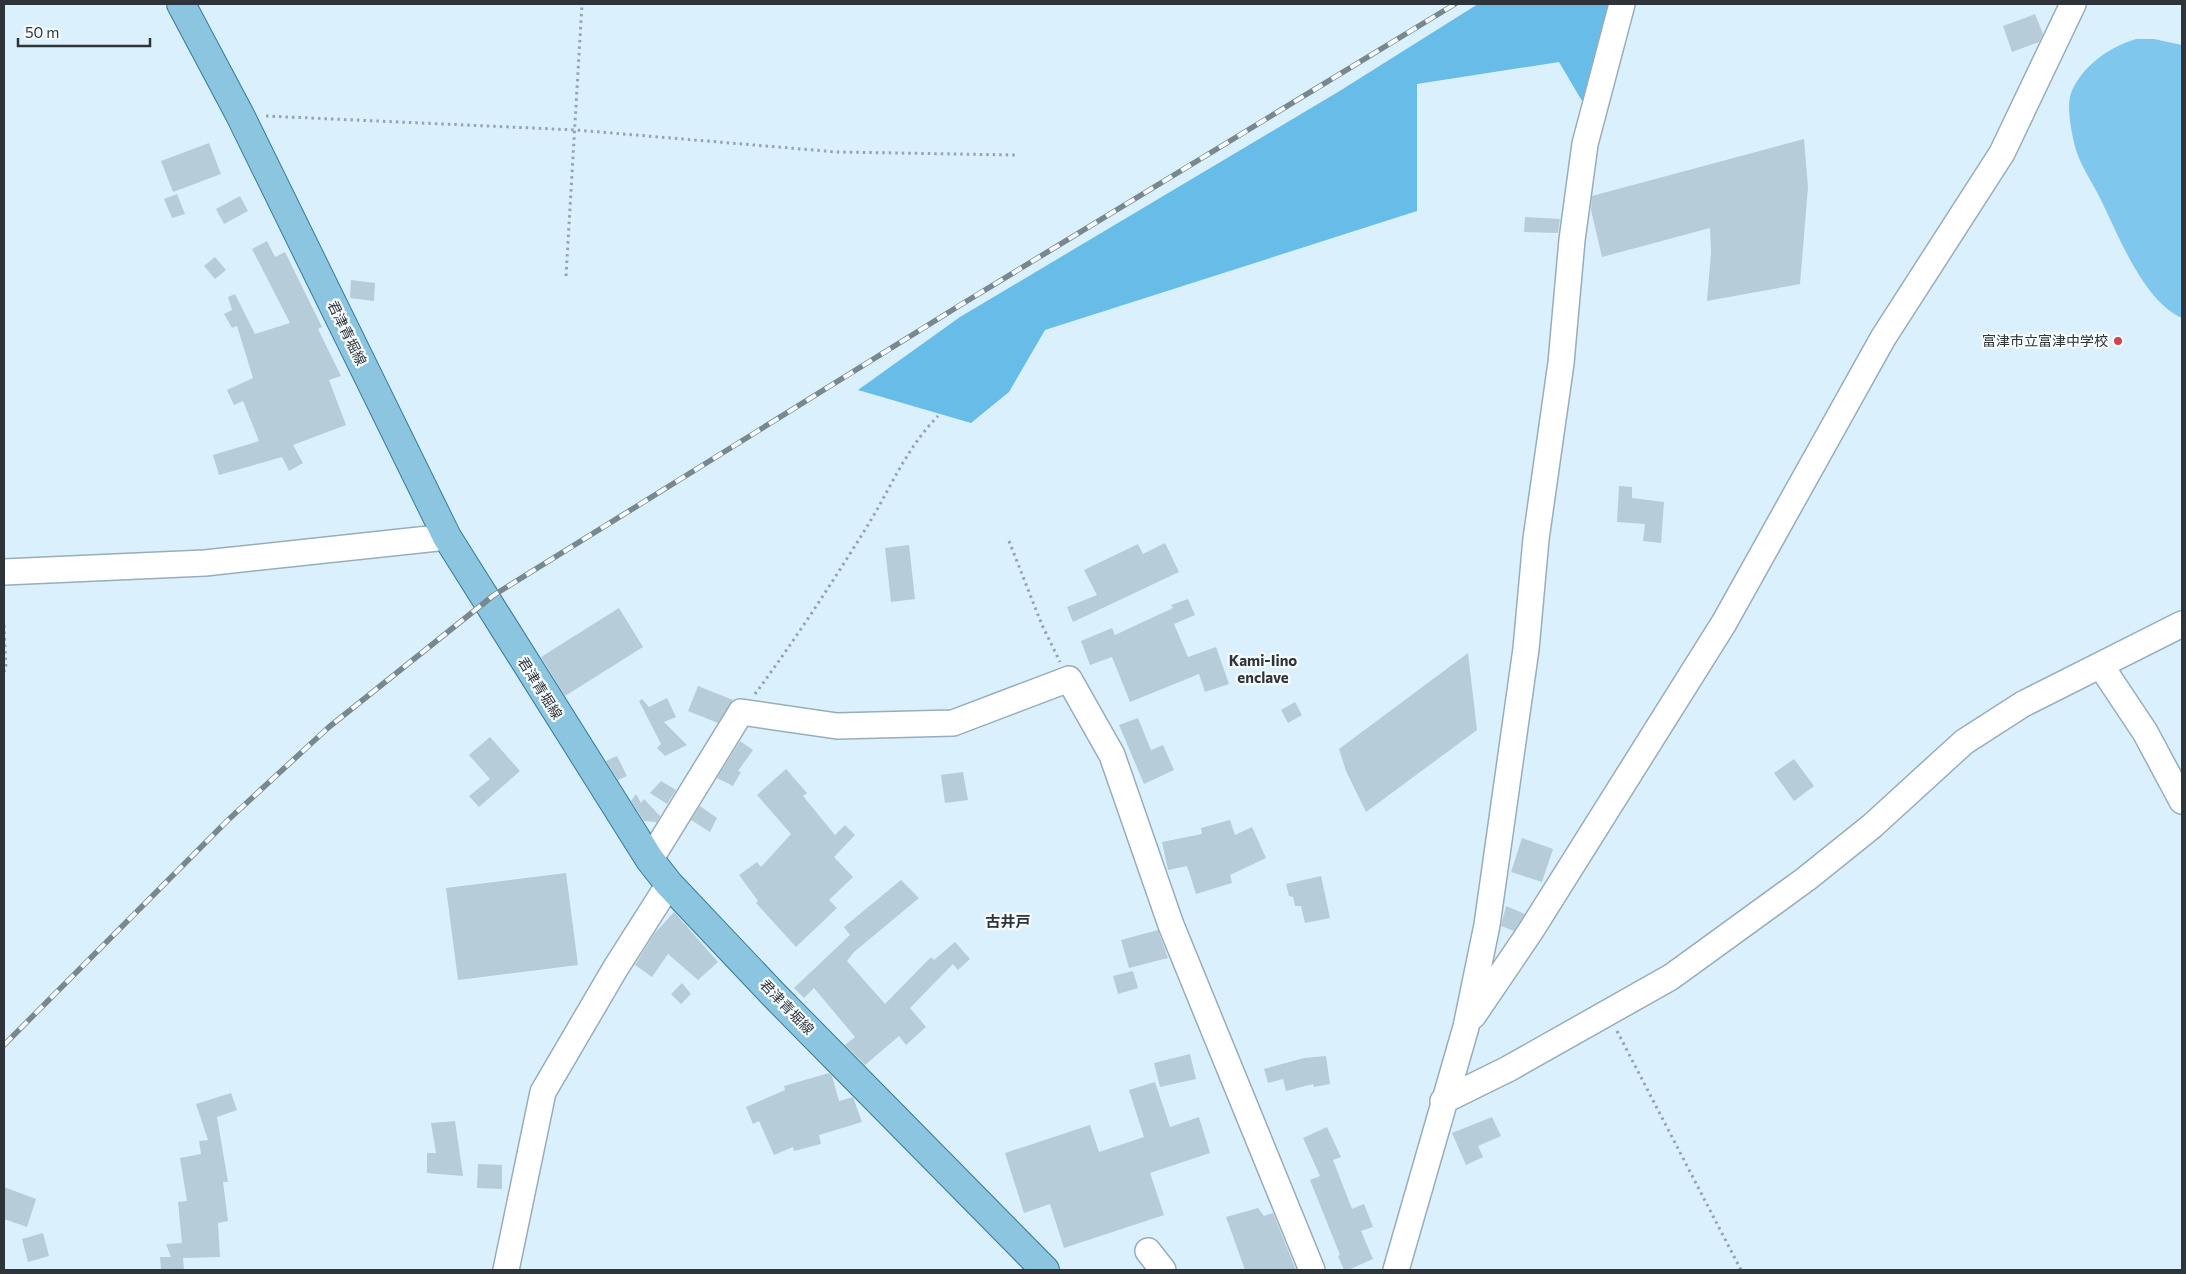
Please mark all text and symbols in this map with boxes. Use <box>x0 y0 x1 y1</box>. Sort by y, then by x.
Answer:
scale bar <box>18 15 150 47</box>
text: 50 m <box>25 23 59 41</box>
street label: 君津青堀線 <box>324 298 370 368</box>
place label: 富津市立富津中学校 <box>1982 332 2108 349</box>
marker: 富津市立富津中学校 <box>2112 335 2124 347</box>
district label: Kami-Iino enclave <box>1229 651 1297 686</box>
street label: 君津青堀線 <box>515 654 566 722</box>
district label: 古井戸 <box>985 912 1031 930</box>
street label: 君津青堀線 <box>757 976 818 1038</box>

